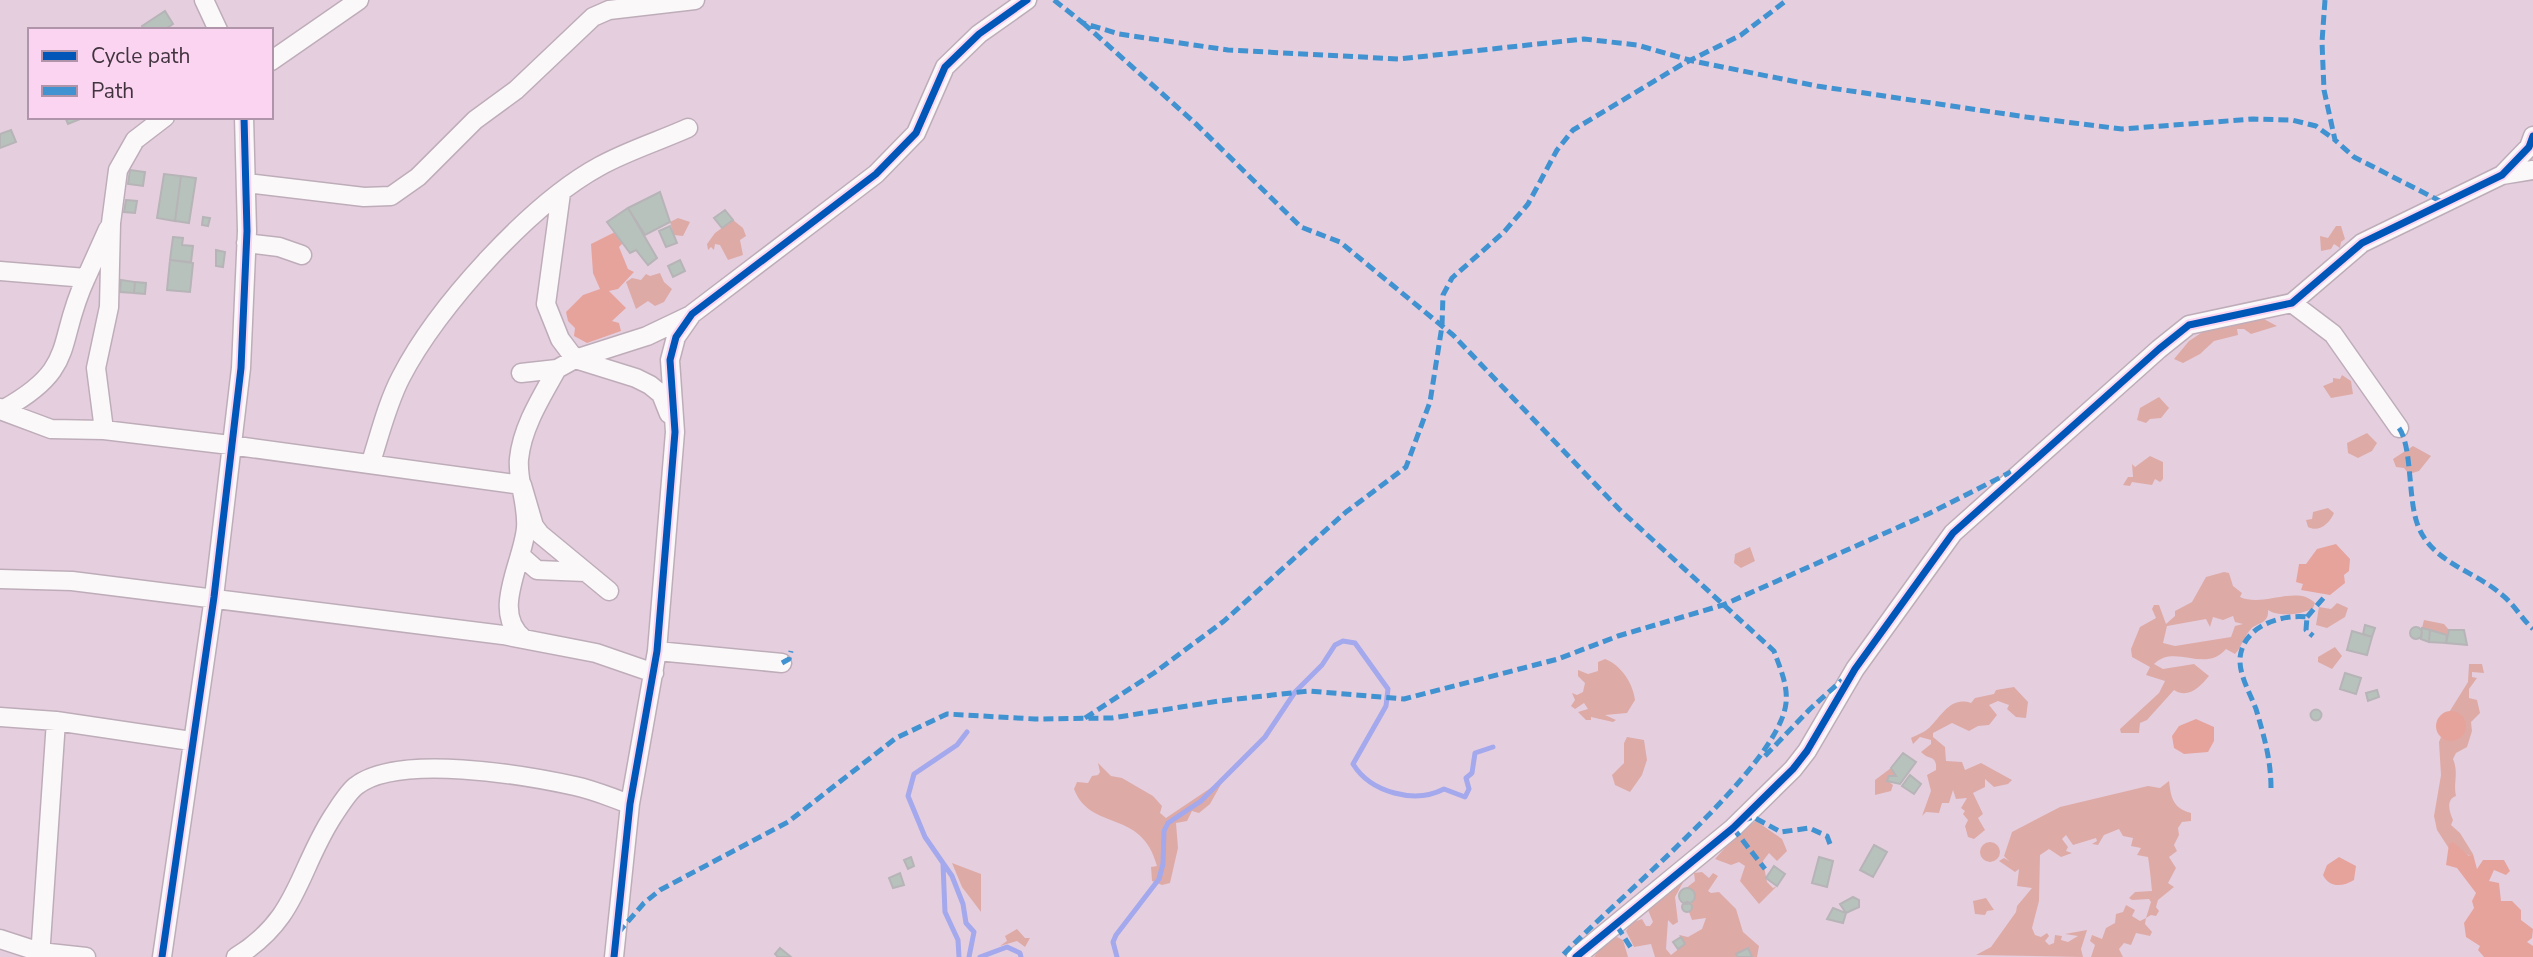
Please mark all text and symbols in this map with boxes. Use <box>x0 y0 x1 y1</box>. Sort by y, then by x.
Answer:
legend <box>28 28 273 119</box>
text: Cycle path <box>91 42 190 70</box>
text: Path <box>91 77 134 105</box>

